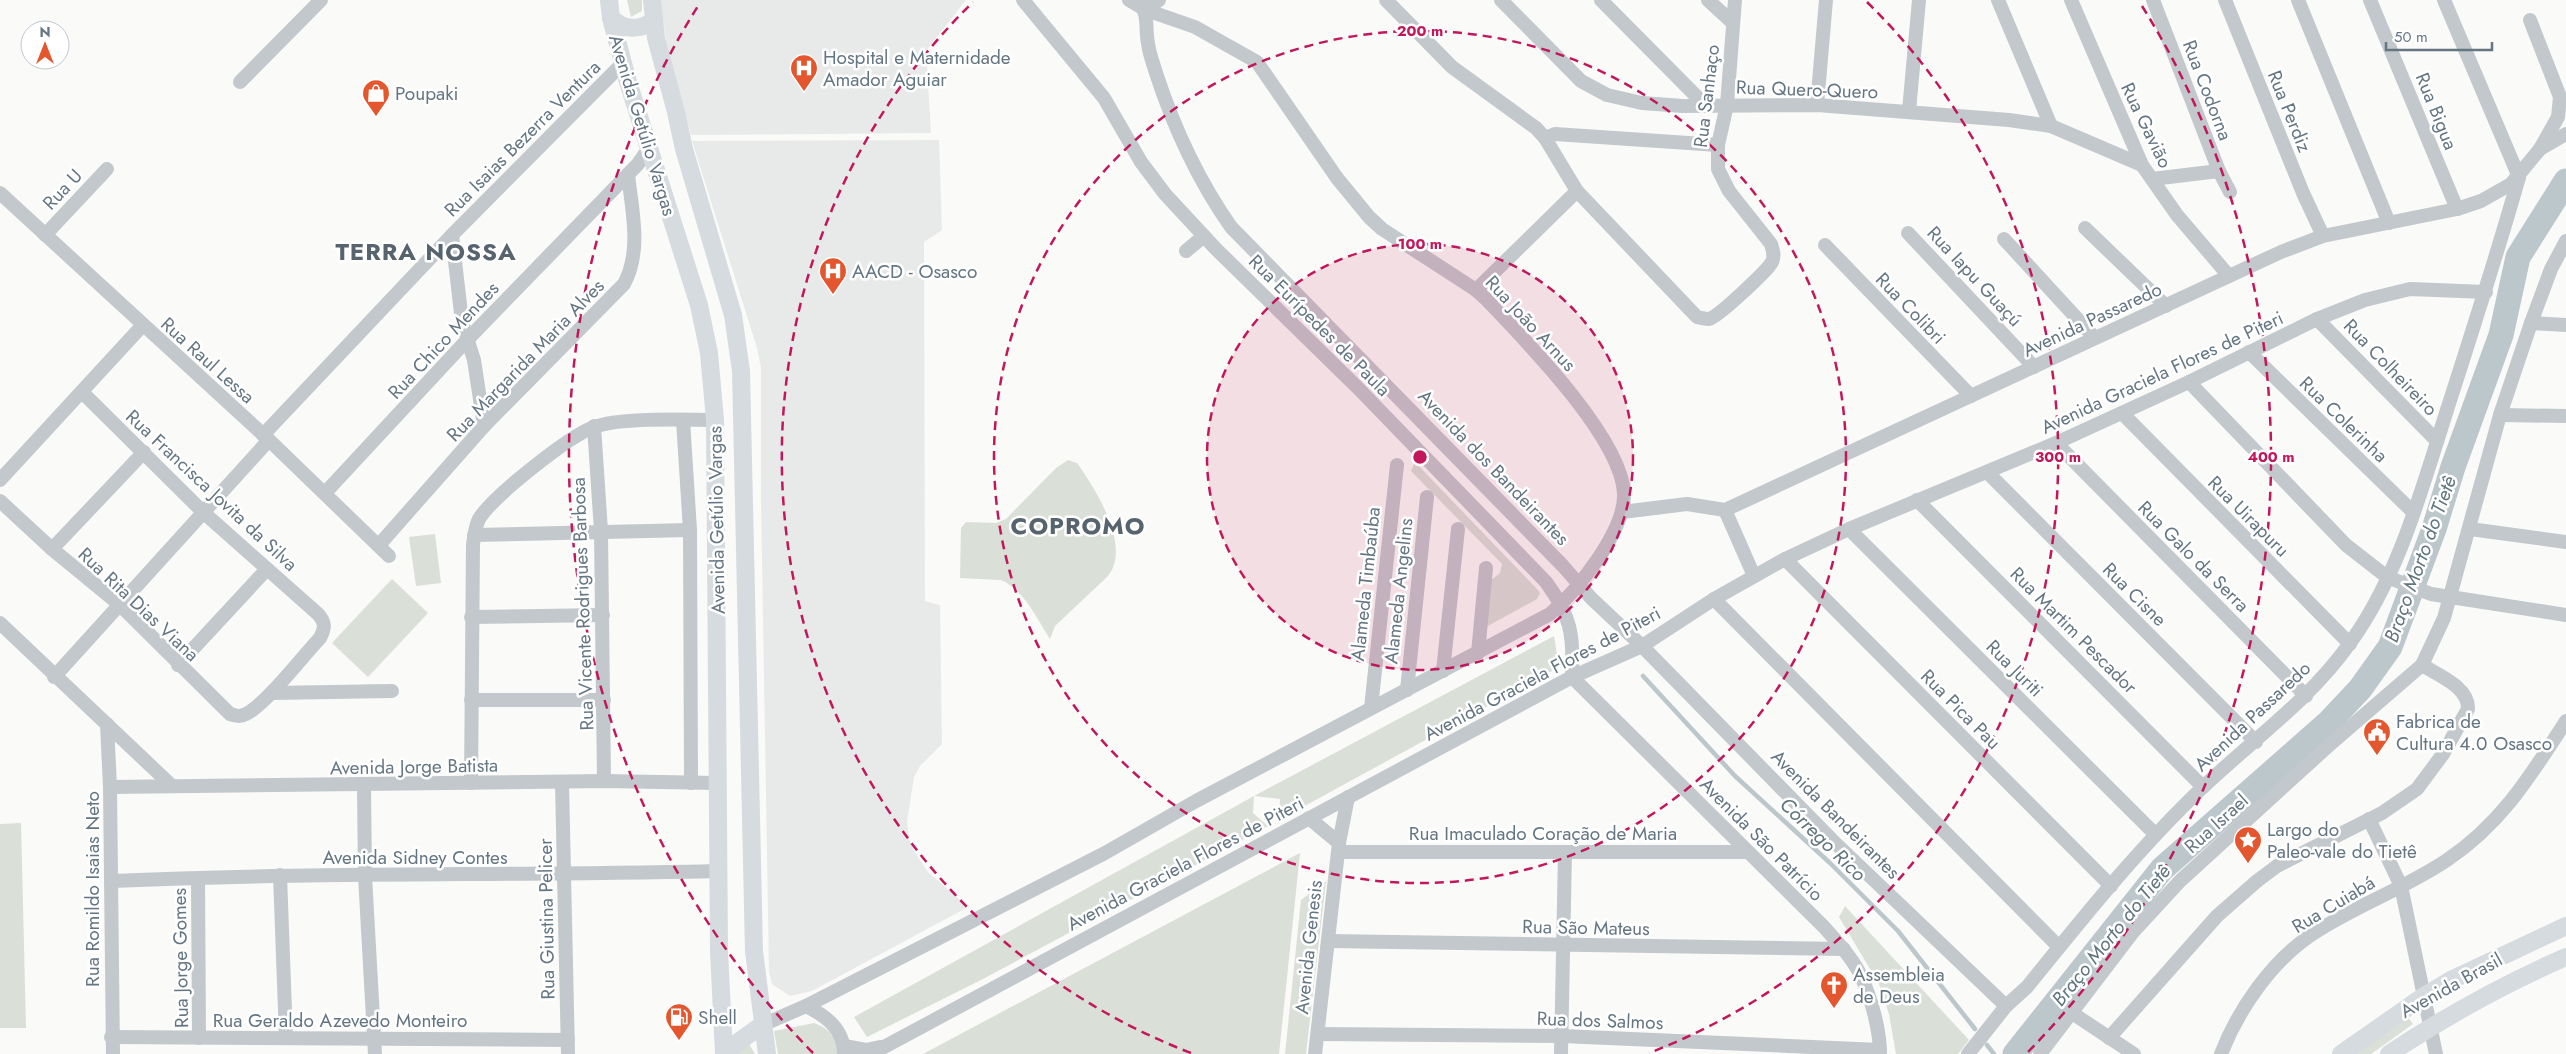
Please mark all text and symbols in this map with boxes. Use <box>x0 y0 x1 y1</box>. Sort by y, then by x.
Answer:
north arrow <box>20 20 70 70</box>
text: 200 m <box>1397 20 1443 42</box>
scale bar <box>2386 20 2492 52</box>
text: N <box>39 22 51 42</box>
text: 50 m <box>2394 26 2428 48</box>
street label: Avenida Getúlio Vargas <box>602 31 683 219</box>
street label: Rua Codorna <box>2176 36 2239 144</box>
street label: Rua Sanhaço <box>1687 43 1726 149</box>
place label: Hospital e Maternidade Amador Aguiar <box>823 44 1011 93</box>
hospital icon: Hospital e Maternidade Amador Aguiar <box>789 53 819 92</box>
street label: Rua Isaias Bezerra Ventura <box>438 54 607 223</box>
street label: Rua Perdiz <box>2261 66 2318 156</box>
street label: Rua Bigua <box>2409 69 2464 154</box>
street label: Rua Quero-Quero <box>1735 74 1879 105</box>
shop icon: Poupaki <box>361 78 391 117</box>
street label: Rua Gavião <box>2114 78 2179 173</box>
place label: Poupaki <box>395 80 458 107</box>
street label: Rua U <box>36 163 88 216</box>
street label: Rua Iapu Guaçú <box>1921 220 2028 333</box>
text: 100 m <box>1398 233 1442 255</box>
district label: TERRA NOSSA <box>335 234 517 269</box>
street label: Rua Eurípedes de Paula <box>1243 248 1397 402</box>
hospital icon: AACD - Osasco <box>818 256 848 295</box>
place label: AACD - Osasco <box>852 258 977 285</box>
street label: Rua Colibri <box>1870 266 1952 350</box>
street label: Rua João Arnus <box>1479 269 1582 378</box>
street label: Rua Margarida Maria Alves <box>440 273 611 448</box>
street label: Rua Chico Mendes <box>382 275 505 405</box>
street label: Avenida Passaredo <box>2018 275 2166 364</box>
street label: Avenida Graciela Flores de Piteri <box>2037 304 2288 441</box>
street label: Rua Raul Lessa <box>155 311 261 410</box>
street label: Rua Colheireiro <box>2337 313 2444 422</box>
street label: Rua Colerinha <box>2293 370 2394 469</box>
street label: Avenida dos Bandeirantes <box>1412 383 1576 552</box>
street label: Rua Francisca Jovita da Silva <box>120 403 304 577</box>
street label: Avenida Getúlio Vargas <box>701 425 732 614</box>
text: 300 m <box>2035 446 2081 468</box>
text: 400 m <box>2247 446 2295 468</box>
centre of rings <box>1411 448 1429 466</box>
street label: Rua Uirapuru <box>2202 470 2295 563</box>
water label: Braço Morto do Tietê <box>2377 472 2464 646</box>
street label: Rua Vicente Rodrigues Barbosa <box>565 477 600 731</box>
street label: Rua Galo da Serra <box>2132 495 2255 618</box>
street label: Alameda Timbaúba <box>1344 506 1387 662</box>
district label: COPROMO <box>1011 508 1145 543</box>
street label: Alameda Angelins <box>1377 517 1420 665</box>
street label: Rua Rita Dias Viana <box>72 541 205 668</box>
street label: Rua Cisne <box>2097 556 2173 633</box>
street label: Rua Martim Pescador <box>2004 561 2144 700</box>
street label: Avenida Graciela Flores de Piteri <box>1419 599 1665 747</box>
street label: Rua Juriti <box>1980 634 2049 703</box>
street label: Avenida Passaredo <box>2188 655 2317 778</box>
street label: Rua Pica Pau <box>1914 663 2007 756</box>
place label: Fabrica de Cultura 4.0 Osasco <box>2396 708 2552 757</box>
public building icon: Fabrica de Cultura 4.0 Osasco <box>2362 717 2392 756</box>
street label: Avenida Bandeirantes <box>1765 744 1907 885</box>
street label: Avenida Jorge Batista <box>330 752 498 781</box>
street label: Avenida São Patrício <box>1694 771 1830 907</box>
street label: Rua Israel <box>2178 787 2254 859</box>
street label: Avenida Graciela Flores de Piteri <box>1062 789 1308 937</box>
street label: Rua Romildo Isaias Neto <box>79 791 106 987</box>
water label: Córrego Rico <box>1773 791 1873 888</box>
place label: Largo do Paleo-vale do Tietê <box>2267 816 2417 865</box>
street label: Rua Imaculado Coração de Maria <box>1409 820 1677 847</box>
place icon: Largo do Paleo-vale do Tietê <box>2233 825 2263 864</box>
street label: Rua Giustina Pelicer <box>532 838 561 1000</box>
street label: Avenida Sidney Contes <box>322 844 508 871</box>
water label: Braço Morto do Tietê <box>2045 858 2178 1012</box>
street label: Rua Cuiabá <box>2287 869 2380 940</box>
street label: Avenida Genesis <box>1288 878 1329 1015</box>
street label: Rua Jorge Gomes <box>166 887 195 1028</box>
street label: Rua São Mateus <box>1522 913 1650 942</box>
street label: Avenida Brasil <box>2395 946 2507 1025</box>
place label: Assembleia de Deus <box>1853 961 1945 1010</box>
church icon: Assembleia de Deus <box>1819 970 1849 1009</box>
fuel station icon: Shell <box>664 1002 694 1041</box>
place label: Shell <box>698 1004 737 1031</box>
street label: Rua dos Salmos <box>1536 1005 1664 1036</box>
street label: Rua Geraldo Azevedo Monteiro <box>213 1007 467 1034</box>

